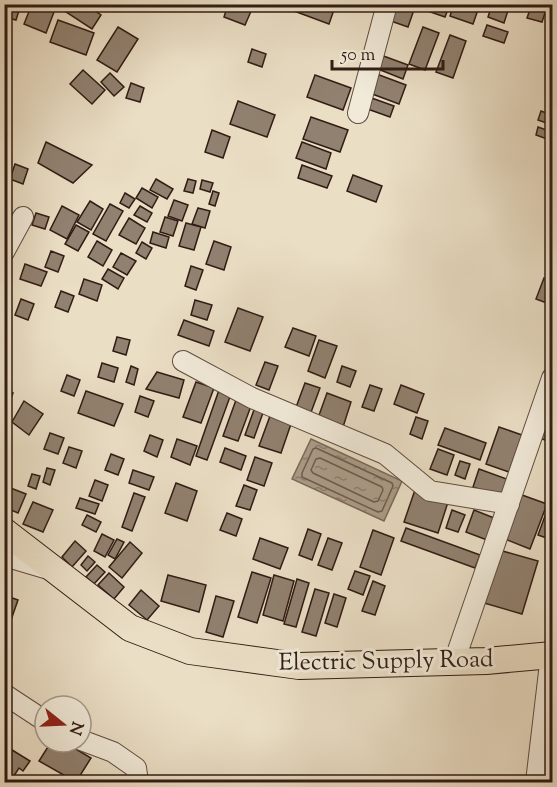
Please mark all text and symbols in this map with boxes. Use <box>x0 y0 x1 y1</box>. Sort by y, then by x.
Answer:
scale bar <box>332 33 443 71</box>
text: 50 m <box>340 43 376 69</box>
street label: Electric Supply Road <box>278 643 494 681</box>
north arrow <box>33 694 93 754</box>
text: N <box>62 718 88 738</box>

